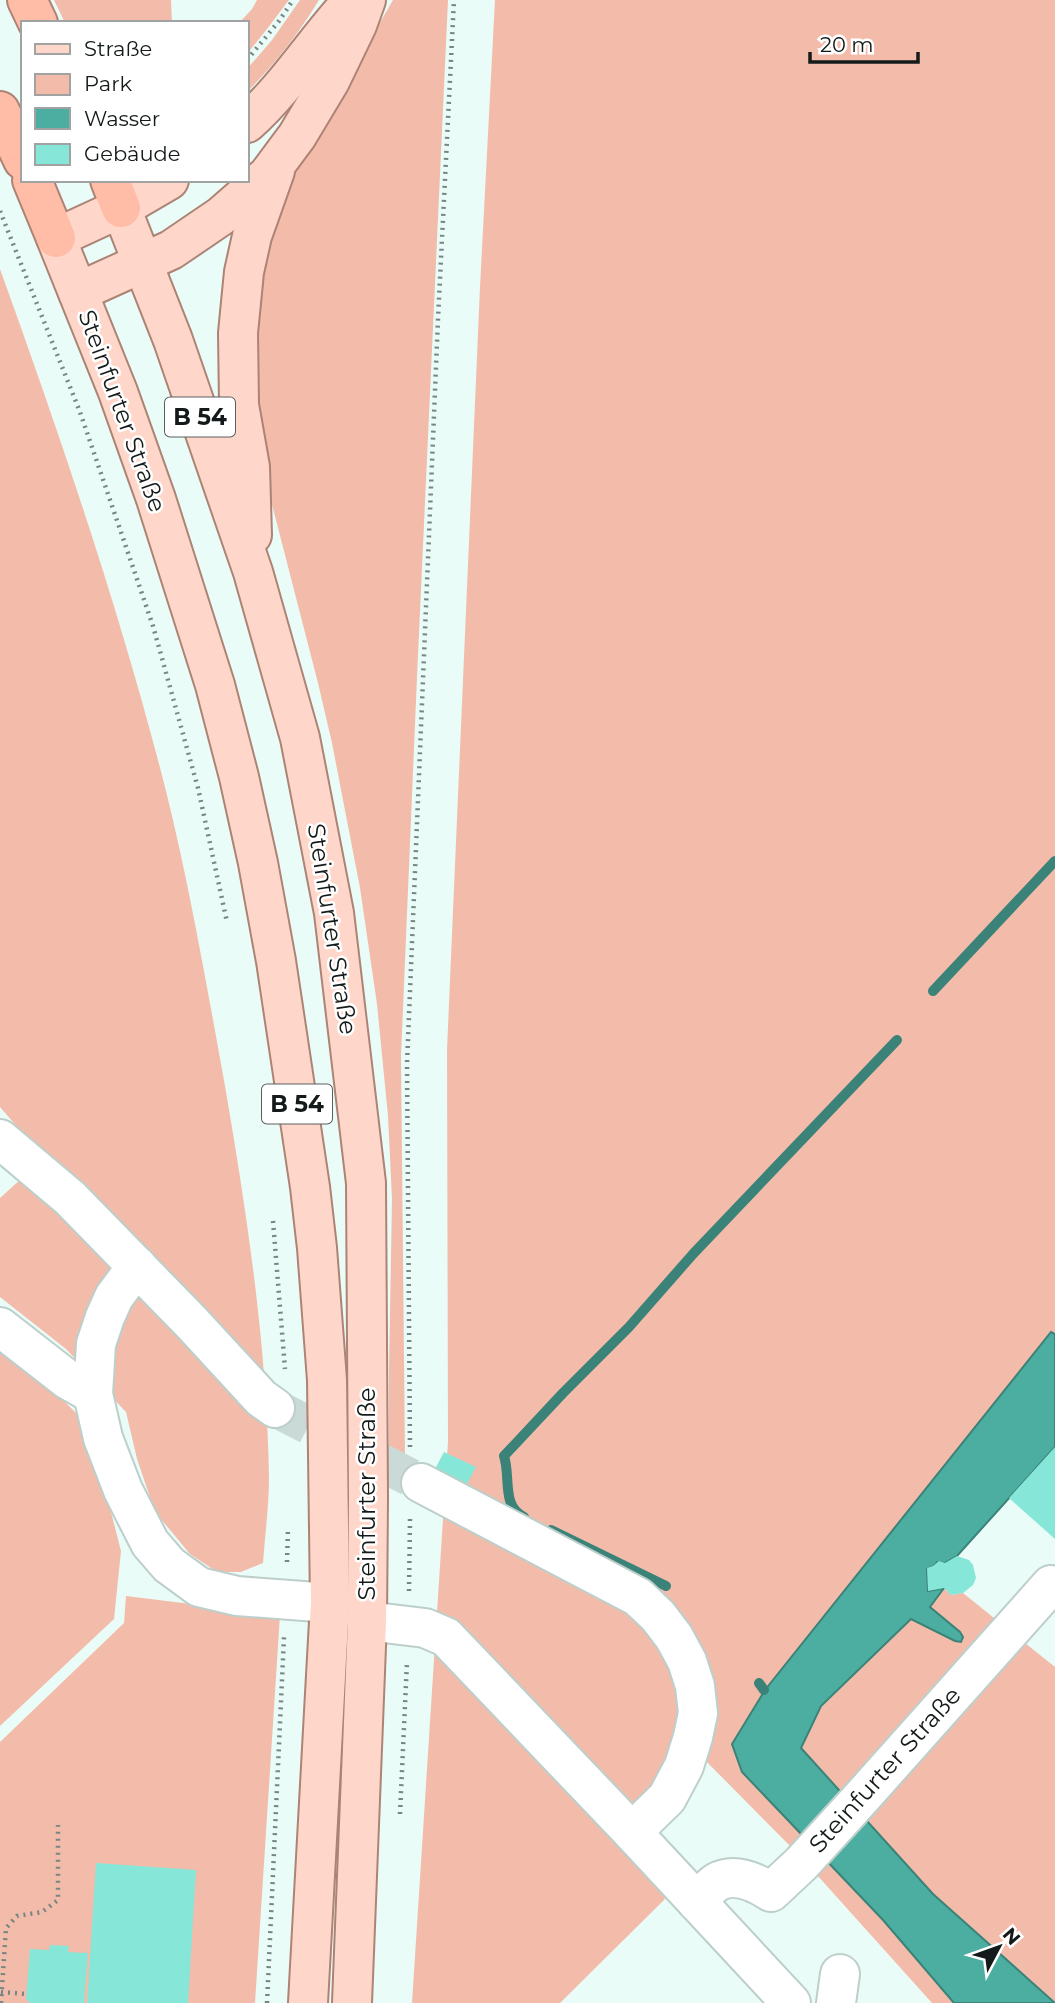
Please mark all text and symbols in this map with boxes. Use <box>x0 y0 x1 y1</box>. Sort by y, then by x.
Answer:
legend <box>21 21 248 182</box>
scale bar <box>810 21 918 65</box>
text: 20 m <box>820 32 874 57</box>
text: Straße <box>84 36 152 61</box>
text: Park <box>84 71 132 96</box>
text: Wasser <box>84 106 160 131</box>
text: Gebäude <box>84 141 181 166</box>
street label: Steinfurter Straße <box>72 306 173 516</box>
road number: B 54 <box>165 398 235 436</box>
street label: Steinfurter Straße <box>302 821 363 1036</box>
road number: B 54 <box>262 1084 332 1124</box>
street label: Steinfurter Straße <box>352 1387 381 1601</box>
street label: Steinfurter Straße <box>803 1681 967 1859</box>
north arrow <box>964 1912 1034 1982</box>
text: N <box>998 1923 1025 1950</box>

